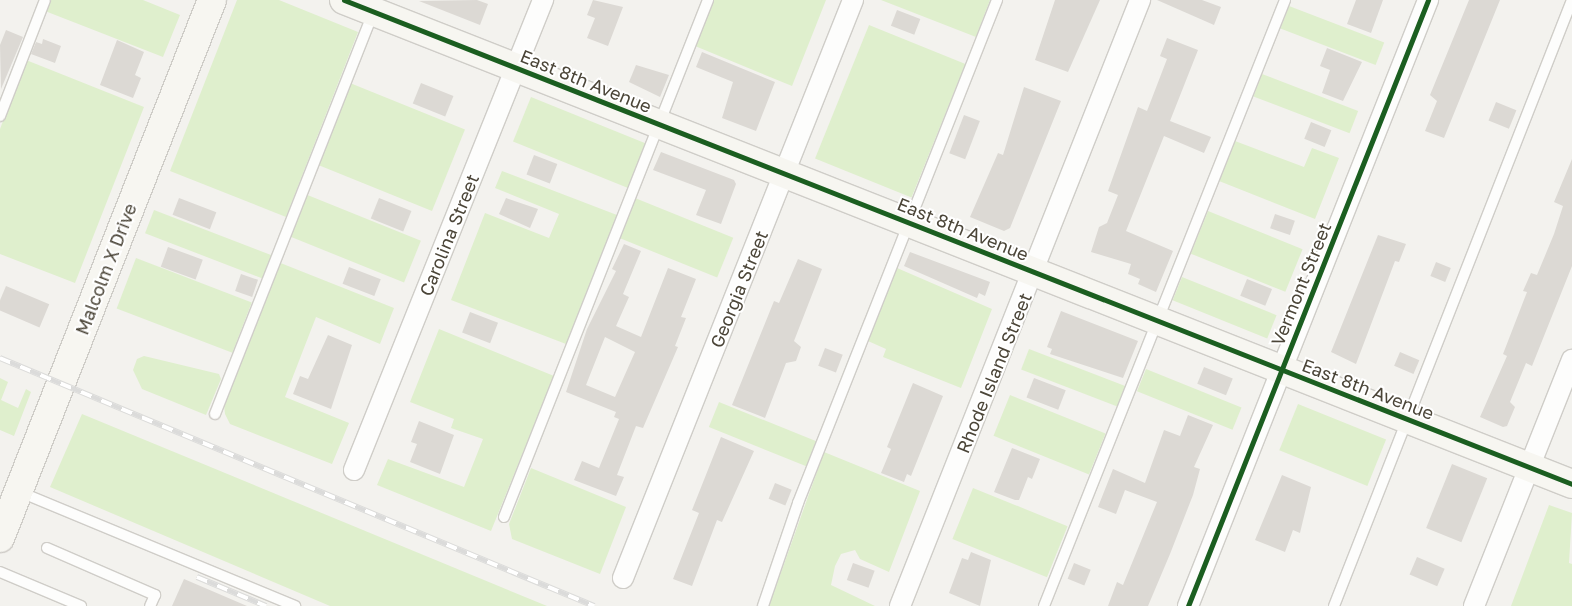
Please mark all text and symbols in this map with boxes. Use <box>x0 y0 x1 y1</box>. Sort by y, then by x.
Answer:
street label: East 8th Avenue <box>517 45 655 117</box>
street label: Carolina Street <box>415 171 483 299</box>
street label: East 8th Avenue <box>894 193 1032 265</box>
street label: Malcolm X Drive <box>71 200 141 338</box>
street label: Vermont Street <box>1266 219 1336 349</box>
street label: Georgia Street <box>706 227 772 351</box>
street label: Rhode Island Street <box>952 290 1036 456</box>
street label: East 8th Avenue <box>1299 354 1437 424</box>

